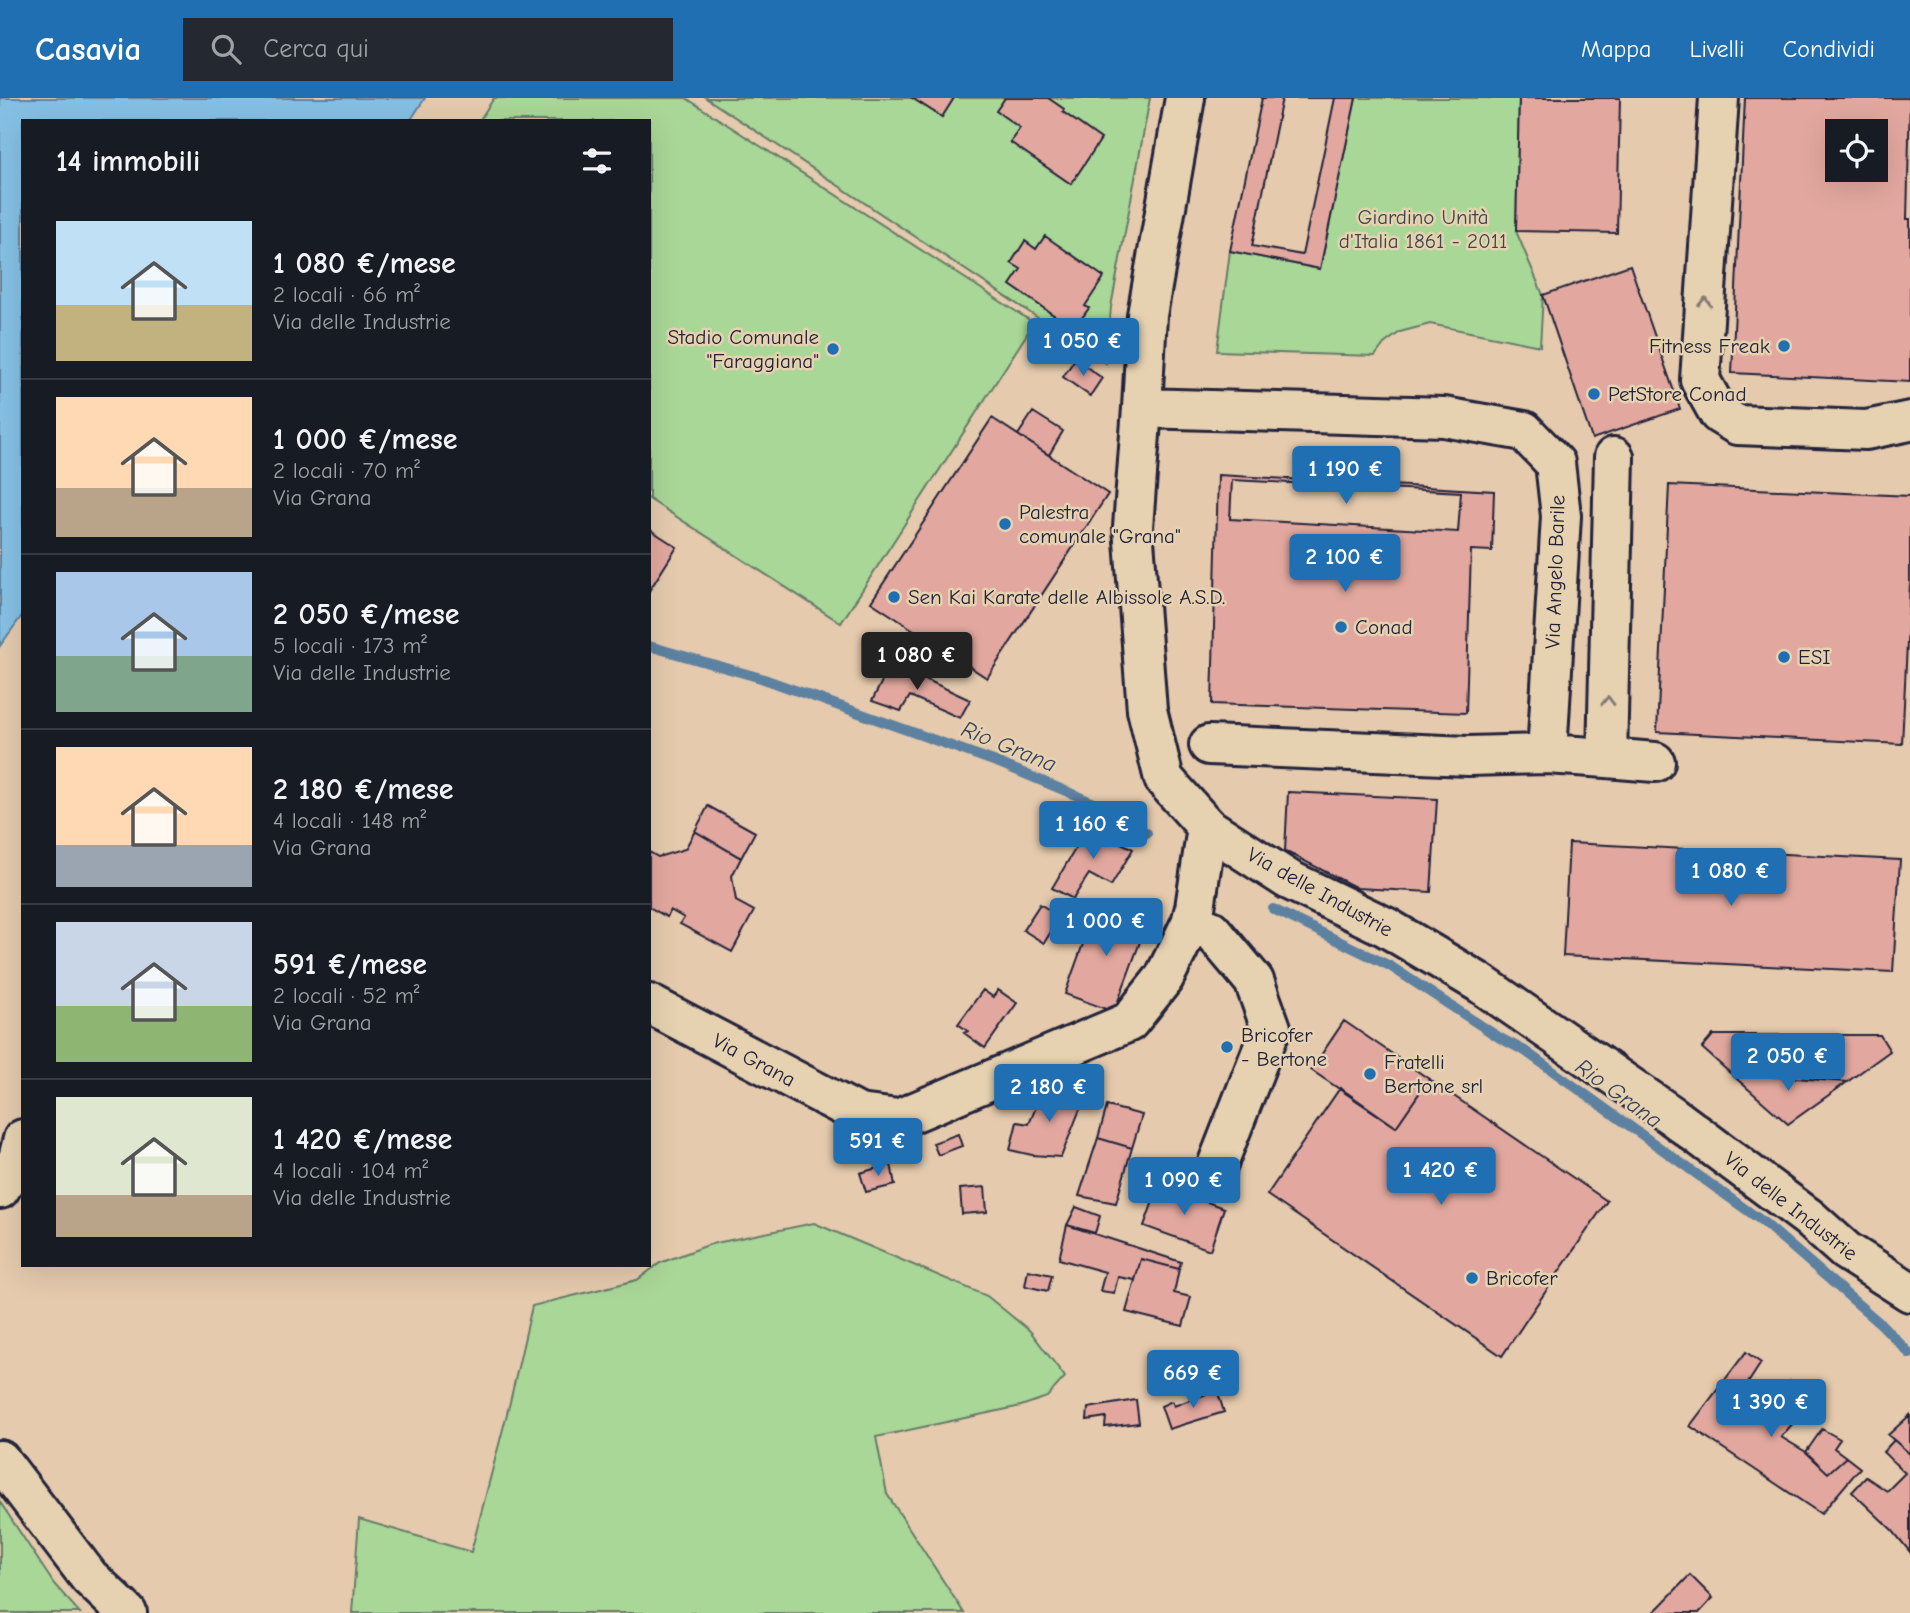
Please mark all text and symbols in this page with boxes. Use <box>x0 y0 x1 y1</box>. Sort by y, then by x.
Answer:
search box <box>183 18 673 81</box>
text: Casavia <box>35 30 141 68</box>
icon: search <box>207 30 245 68</box>
text: Cerca qui <box>263 34 369 64</box>
text: Mappa <box>1581 35 1651 63</box>
text: Livelli <box>1689 35 1744 63</box>
text: Condividi <box>1782 35 1875 63</box>
map controls <box>1825 119 1888 182</box>
button: locate <box>1825 119 1888 182</box>
icon: filters <box>578 142 616 180</box>
text: 14 immobili <box>56 144 200 179</box>
park label: Giardino Unità d'Italia 1861 - 2011 <box>1339 205 1507 253</box>
text: 1 080 €/mese <box>273 246 456 281</box>
icon: home <box>112 249 196 333</box>
text: 2 locali · 66 m² <box>273 281 420 308</box>
one-way arrow <box>1697 296 1712 307</box>
text: Via delle Industrie <box>273 308 451 335</box>
pin: 1 050 € <box>1018 318 1148 378</box>
place label: Stadio Comunale "Faraggiana" <box>667 325 819 373</box>
text: 1 050 € <box>1043 327 1123 354</box>
place label: Fitness Freak <box>1649 334 1770 358</box>
marker: Fitness Freak <box>1776 338 1792 354</box>
marker: Stadio Comunale "Faraggiana" <box>825 341 841 357</box>
place label: PetStore Conad <box>1608 382 1747 406</box>
marker: PetStore Conad <box>1586 386 1602 402</box>
text: 1 000 €/mese <box>273 422 458 457</box>
icon: home <box>112 425 196 509</box>
pin: 1 190 € <box>1281 446 1411 506</box>
text: 1 190 € <box>1308 455 1384 482</box>
text: 2 locali · 70 m² <box>273 457 420 484</box>
text: Via Grana <box>273 484 372 511</box>
street label: Via Angelo Barile <box>1540 495 1570 649</box>
place label: Palestra comunale "Grana" <box>1019 500 1181 548</box>
marker: Palestra comunale "Grana" <box>997 516 1013 532</box>
pin: 2 100 € <box>1280 534 1410 594</box>
text: 2 100 € <box>1305 543 1385 570</box>
place label: Sen Kai Karate delle Albissole A.S.D. <box>908 585 1225 609</box>
marker: Sen Kai Karate delle Albissole A.S.D. <box>886 589 902 605</box>
text: 2 050 €/mese <box>273 597 459 632</box>
icon: home <box>112 600 196 684</box>
place label: Conad <box>1355 615 1413 639</box>
marker: Conad <box>1333 619 1349 635</box>
text: 5 locali · 173 m² <box>273 632 427 659</box>
pin: 1 080 € <box>852 632 982 692</box>
text: 1 080 € <box>877 641 957 668</box>
place label: ESI <box>1798 645 1831 669</box>
marker: ESI <box>1776 649 1792 665</box>
text: Via delle Industrie <box>273 659 451 686</box>
one-way arrow <box>1600 695 1616 706</box>
water label: Rio Grana <box>957 715 1060 778</box>
text: 2 180 €/mese <box>273 772 454 807</box>
icon: home <box>112 775 196 859</box>
pin: 1 160 € <box>1028 802 1158 861</box>
text: 4 locali · 148 m² <box>273 807 426 834</box>
text: 1 160 € <box>1055 810 1131 837</box>
text: Via Grana <box>273 834 372 861</box>
street label: Via delle Industrie <box>1243 842 1397 942</box>
pin: 1 080 € <box>1666 848 1796 908</box>
text: 1 080 € <box>1691 857 1771 884</box>
pin: 1 000 € <box>1041 898 1171 958</box>
text: 1 000 € <box>1066 907 1146 934</box>
text: 591 €/mese <box>273 947 427 982</box>
icon: home <box>112 950 196 1034</box>
text: 2 locali · 52 m² <box>273 982 419 1009</box>
text: Via Grana <box>273 1009 372 1036</box>
place label: Bricofer - Bertone <box>1241 1023 1327 1071</box>
street label: Via Grana <box>709 1028 799 1092</box>
pin: 2 050 € <box>1723 1034 1853 1093</box>
marker: Bricofer - Bertone <box>1219 1039 1235 1055</box>
text: 2 050 € <box>1747 1042 1829 1069</box>
place label: Fratelli Bertone srl <box>1384 1050 1483 1098</box>
water label: Rio Grana <box>1570 1053 1667 1134</box>
pin: 2 180 € <box>984 1065 1114 1124</box>
marker: Fratelli Bertone srl <box>1362 1066 1378 1082</box>
text: 2 180 € <box>1010 1073 1088 1100</box>
pin: 591 € <box>829 1118 927 1178</box>
text: 1 420 €/mese <box>273 1122 452 1157</box>
icon: home <box>112 1125 196 1209</box>
text: 591 € <box>849 1127 907 1154</box>
street label: Via delle Industrie <box>1720 1147 1862 1265</box>
pin: 1 420 € <box>1376 1148 1506 1207</box>
text: 1 420 € <box>1403 1156 1479 1183</box>
text: 4 locali · 104 m² <box>273 1157 428 1184</box>
pin: 1 090 € <box>1119 1158 1249 1217</box>
text: 1 090 € <box>1144 1166 1224 1193</box>
text: Via delle Industrie <box>273 1184 451 1211</box>
place label: Bricofer <box>1486 1266 1558 1290</box>
marker: Bricofer <box>1464 1270 1480 1286</box>
pin: 669 € <box>1144 1350 1242 1410</box>
text: 669 € <box>1163 1359 1223 1386</box>
pin: 1 390 € <box>1706 1380 1836 1439</box>
text: 1 390 € <box>1732 1388 1810 1415</box>

